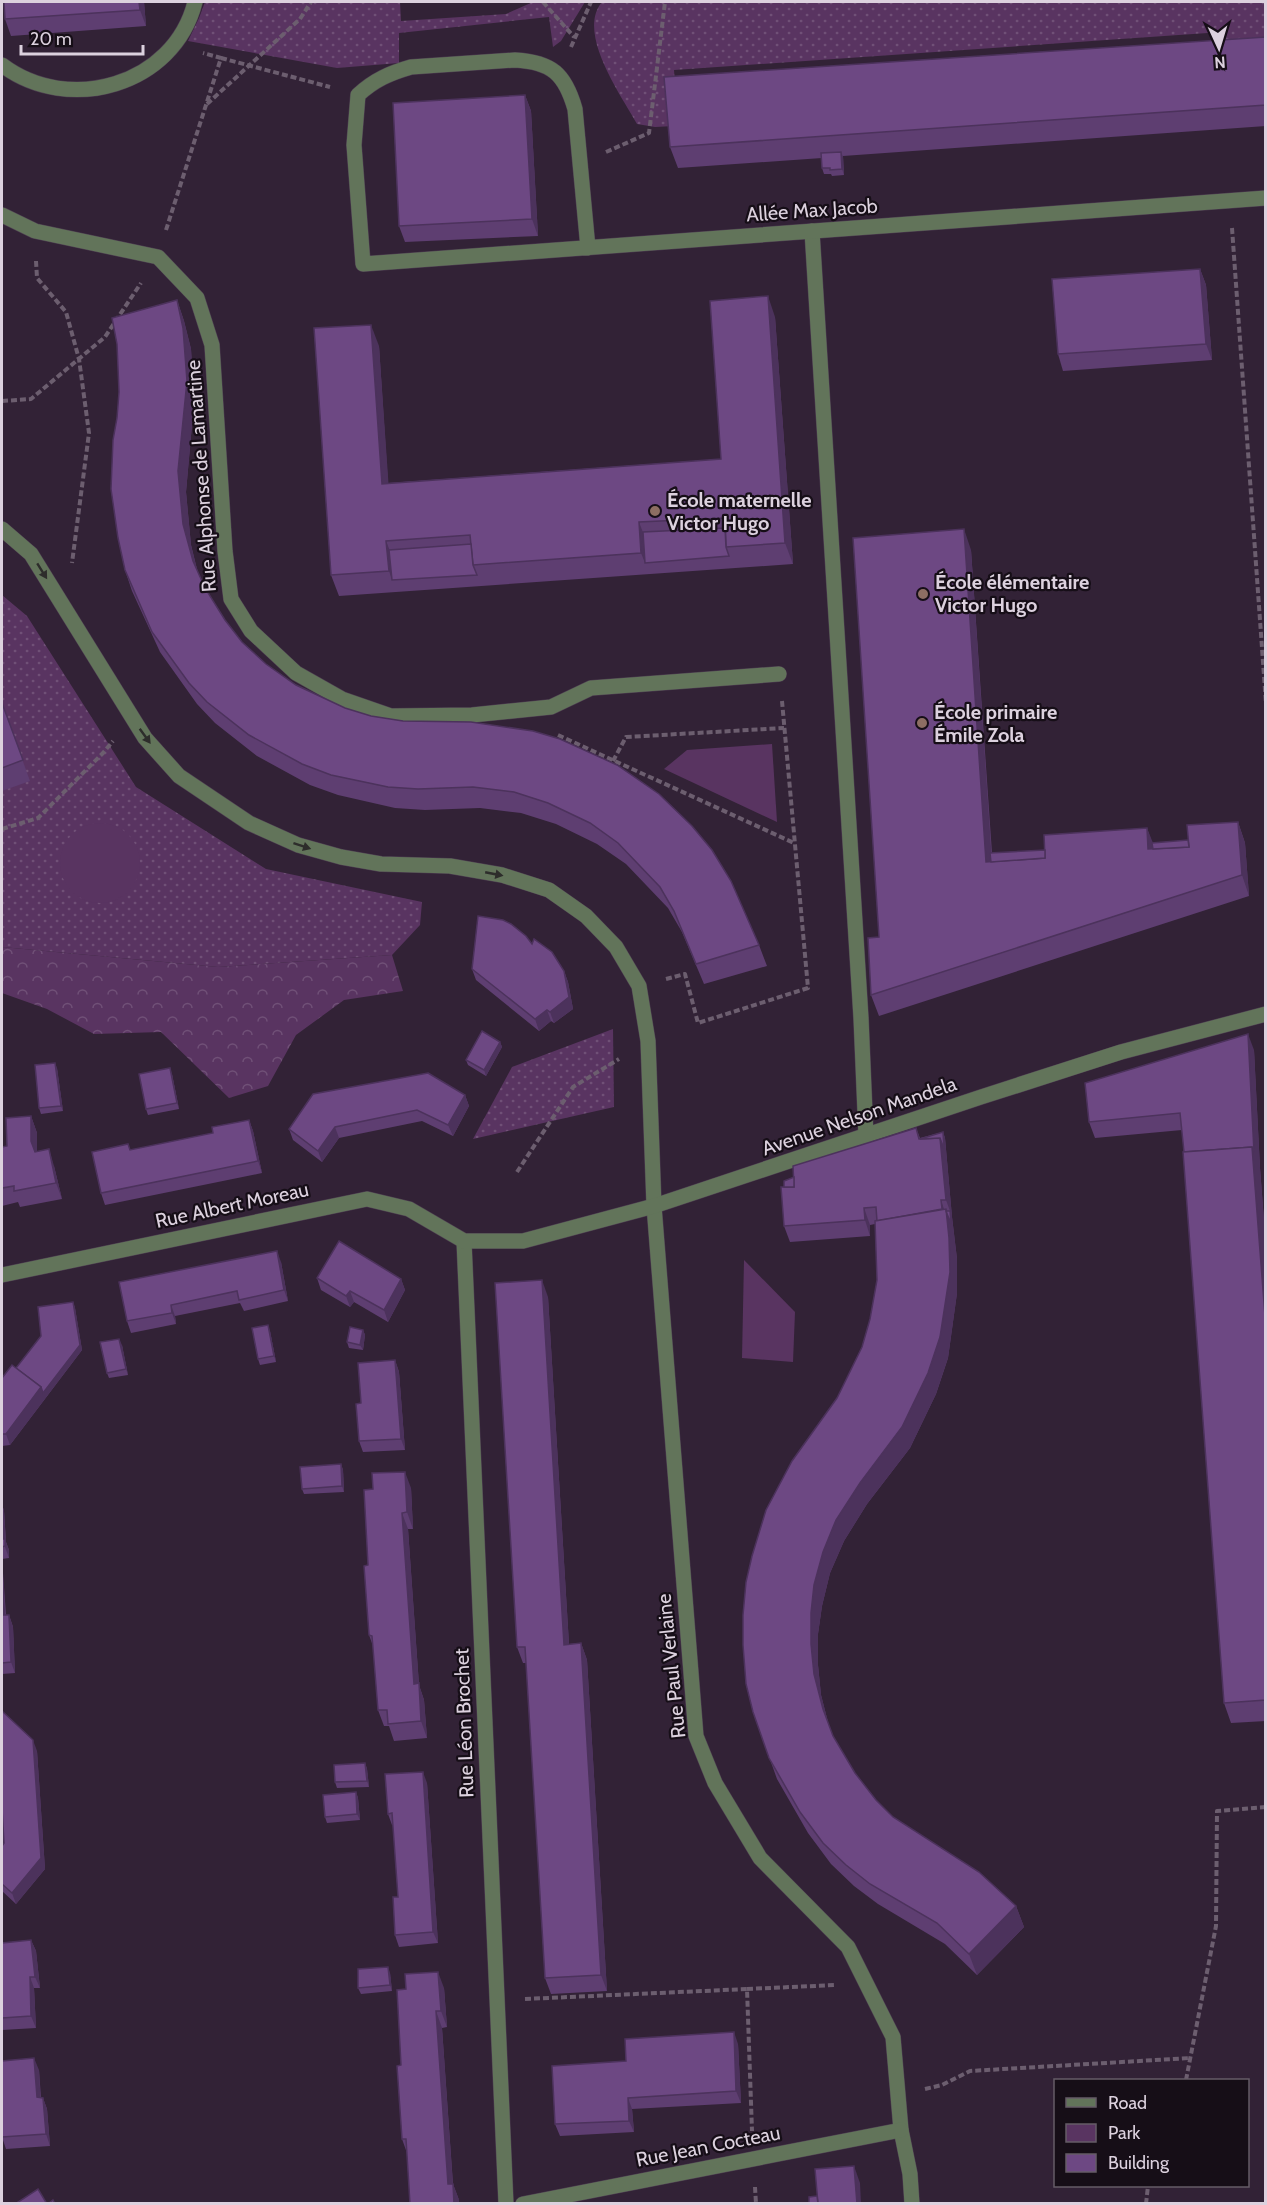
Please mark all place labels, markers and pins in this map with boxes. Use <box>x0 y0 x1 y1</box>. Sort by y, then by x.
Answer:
place label: École maternelle Victor Hugo <box>667 488 812 535</box>
marker: École maternelle Victor Hugo <box>648 504 662 518</box>
place label: École élémentaire Victor Hugo <box>935 570 1089 617</box>
marker: École élémentaire Victor Hugo <box>916 587 930 601</box>
place label: École primaire Émile Zola <box>934 700 1057 747</box>
marker: École primaire Émile Zola <box>915 716 929 730</box>

